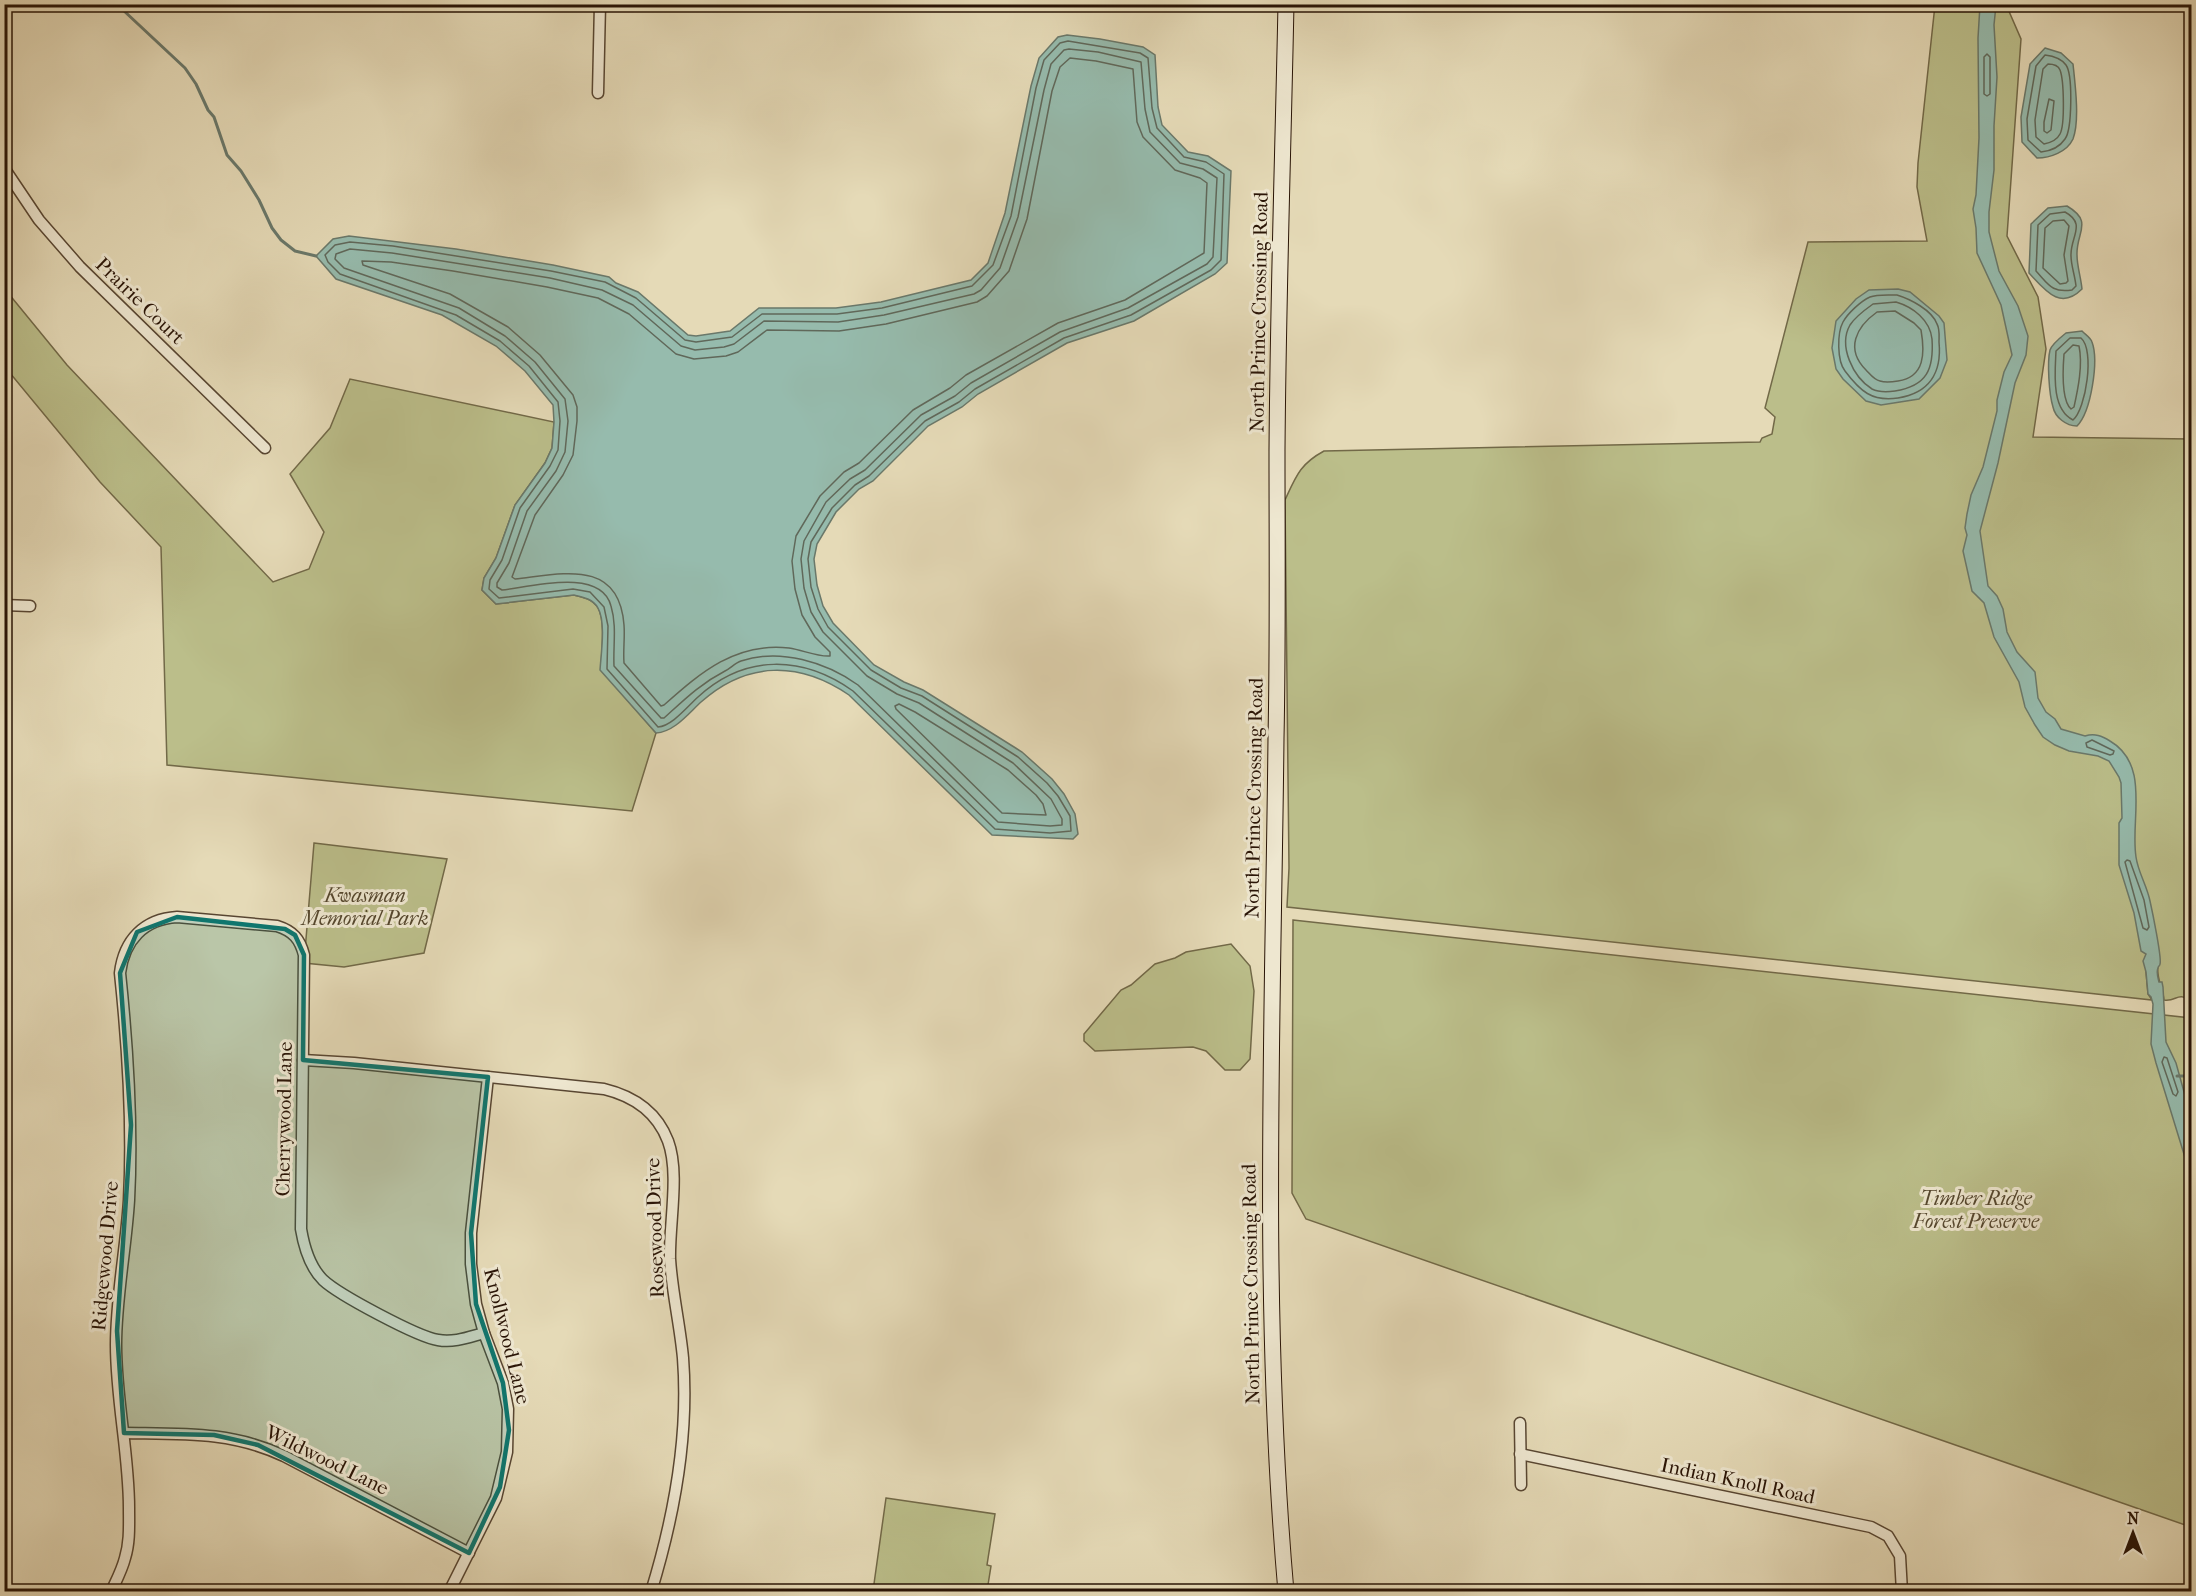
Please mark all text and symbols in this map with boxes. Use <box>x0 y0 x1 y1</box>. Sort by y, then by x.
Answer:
street label: North Prince Crossing Road <box>1245 190 1273 433</box>
street label: Prairie Court <box>91 253 189 349</box>
street label: North Prince Crossing Road <box>1240 676 1268 919</box>
park label: Kwasman Memorial Park <box>300 884 428 930</box>
street label: Cherrywood Lane <box>271 1041 297 1197</box>
street label: Rosewood Drive <box>641 1157 669 1299</box>
street label: North Prince Crossing Road <box>1237 1162 1265 1405</box>
street label: Ridgewood Drive <box>87 1180 123 1332</box>
park label: Timber Ridge Forest Preserve <box>1912 1187 2040 1233</box>
street label: Knollwood Lane <box>479 1265 535 1407</box>
street label: Wildwood Lane <box>261 1420 392 1500</box>
street label: Indian Knoll Road <box>1659 1453 1818 1509</box>
north arrow <box>2103 1503 2163 1563</box>
text: N <box>2127 1509 2140 1528</box>

